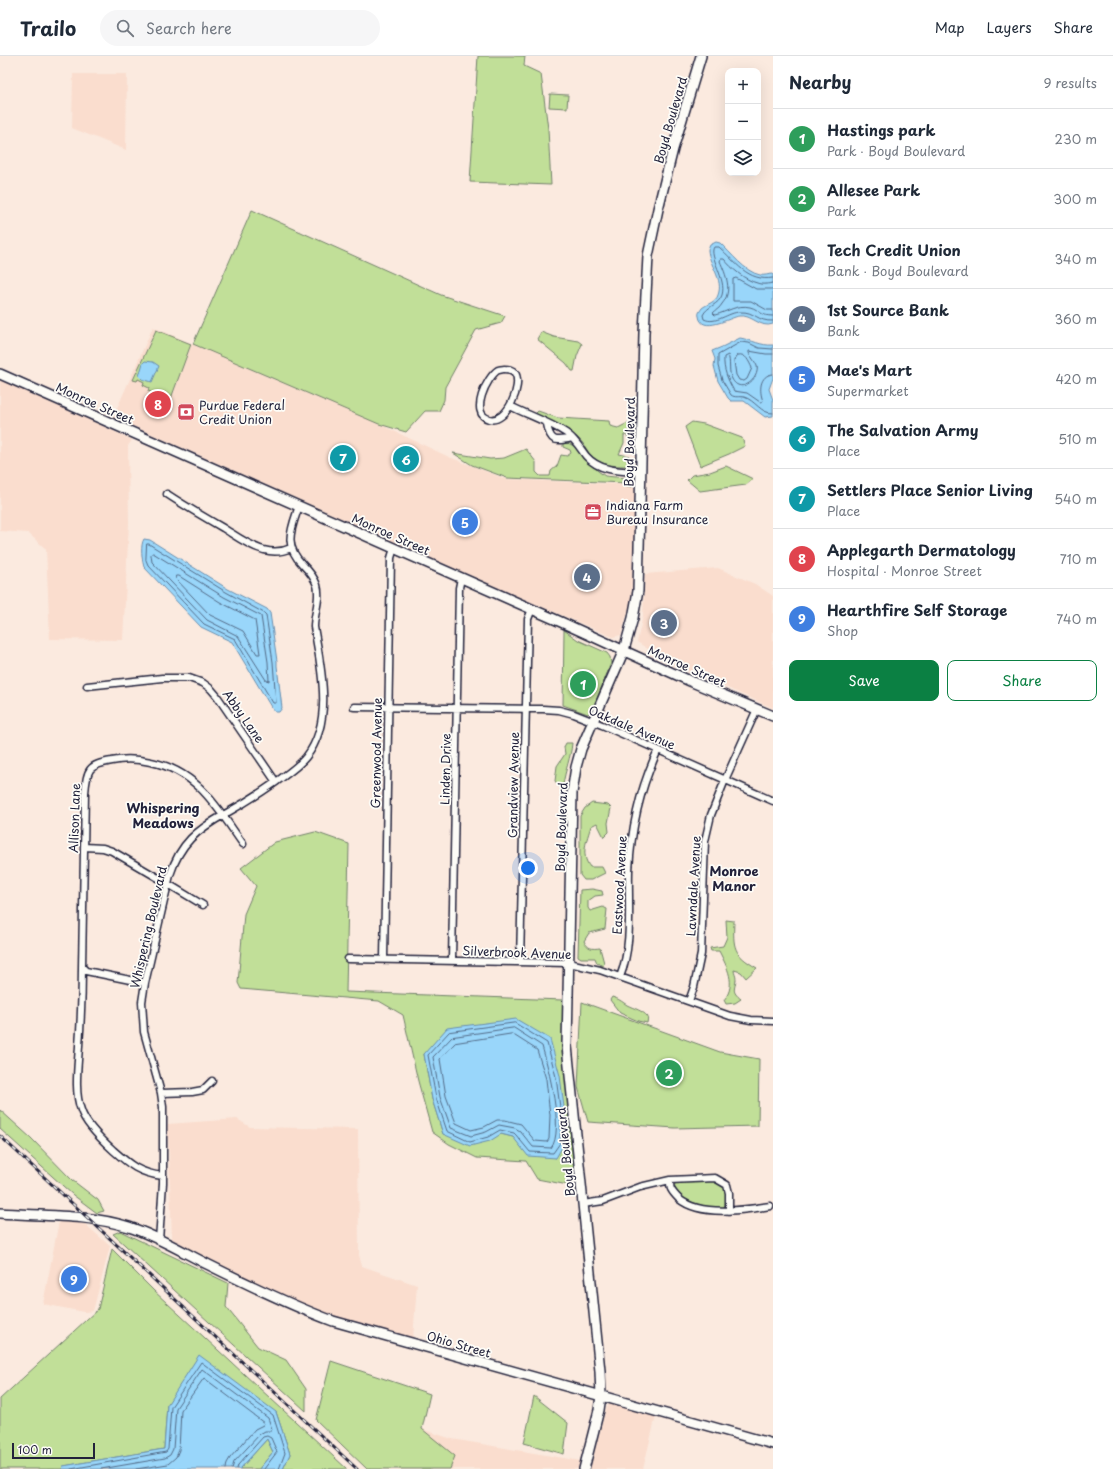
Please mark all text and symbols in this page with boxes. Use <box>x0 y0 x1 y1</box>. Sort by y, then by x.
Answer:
search box <box>100 10 380 46</box>
text: Trailo <box>20 14 76 42</box>
text: Search here <box>146 16 232 39</box>
icon: search <box>114 17 136 39</box>
text: Map <box>935 17 965 38</box>
text: Layers <box>987 17 1032 38</box>
text: Share <box>1054 17 1093 38</box>
map controls <box>725 68 761 176</box>
button: + <box>725 68 761 104</box>
text: Nearby <box>789 69 851 95</box>
text: 9 results <box>1043 73 1097 92</box>
street label: Boyd Boulevard <box>649 74 691 166</box>
button: − <box>725 104 761 140</box>
text: Hastings park <box>827 118 935 141</box>
text: 1 <box>799 129 805 148</box>
text: 230 m <box>1055 129 1097 148</box>
button: layers <box>725 140 761 176</box>
text: Park · Boyd Boulevard <box>827 141 965 160</box>
text: Allesee Park <box>827 178 920 201</box>
text: 2 <box>797 189 807 208</box>
text: 300 m <box>1053 189 1097 208</box>
text: Park <box>827 201 856 220</box>
text: Tech Credit Union <box>827 238 961 261</box>
text: 3 <box>798 249 806 268</box>
text: 340 m <box>1054 249 1097 268</box>
text: Bank · Boyd Boulevard <box>827 261 968 280</box>
text: 1st Source Bank <box>827 298 949 321</box>
text: 4 <box>798 309 806 328</box>
text: 360 m <box>1054 309 1097 328</box>
text: Bank <box>827 321 860 340</box>
text: Mae's Mart <box>827 358 912 381</box>
text: 5 <box>798 369 806 388</box>
text: 420 m <box>1055 369 1097 388</box>
street label: Monroe Street <box>53 378 137 428</box>
text: Supermarket <box>827 381 909 400</box>
pin: 8 <box>145 389 171 419</box>
place label: Purdue Federal Credit Union <box>199 396 285 428</box>
street label: Boyd Boulevard <box>619 396 639 487</box>
bank icon: Purdue Federal Credit Union <box>176 402 196 422</box>
text: The Salvation Army <box>827 418 978 441</box>
text: 6 <box>797 429 807 448</box>
text: 510 m <box>1058 429 1097 448</box>
text: Place <box>827 441 860 460</box>
pin: 7 <box>330 443 356 473</box>
pin: 6 <box>393 444 419 474</box>
text: Settlers Place Senior Living <box>827 478 1033 501</box>
text: 7 <box>798 489 806 508</box>
text: 540 m <box>1054 489 1097 508</box>
place label: Indiana Farm Bureau Insurance <box>606 496 709 528</box>
text: Place <box>827 501 860 520</box>
office icon: Indiana Farm Bureau Insurance <box>583 502 603 522</box>
pin: 5 <box>452 507 478 537</box>
street label: Monroe Street <box>349 509 433 559</box>
text: Applegarth Dermatology <box>827 538 1016 561</box>
text: 8 <box>798 549 806 568</box>
text: 710 m <box>1060 549 1097 568</box>
text: Hospital · Monroe Street <box>827 561 982 580</box>
pin: 4 <box>574 562 600 592</box>
text: Hearthfire Self Storage <box>827 598 1007 621</box>
pin: 3 <box>651 608 677 638</box>
text: 9 <box>798 609 806 628</box>
text: 740 m <box>1056 609 1097 628</box>
text: Shop <box>827 621 858 640</box>
street label: Monroe Street <box>645 641 729 691</box>
button: Save <box>789 660 939 701</box>
button: Share <box>947 660 1097 701</box>
pin: 1 <box>570 669 596 699</box>
street label: Abby Lane <box>219 686 269 747</box>
street label: Greenwood Avenue <box>366 697 386 808</box>
street label: Oakdale Avenue <box>586 701 679 754</box>
street label: Grandview Avenue <box>503 731 523 838</box>
street label: Linden Drive <box>435 733 455 805</box>
street label: Boyd Boulevard <box>550 781 572 872</box>
street label: Allison Lane <box>64 783 84 853</box>
district label: Whispering Meadows <box>126 798 200 832</box>
street label: Eastwood Avenue <box>607 835 631 935</box>
street label: Lawndale Avenue <box>681 835 705 937</box>
your location <box>518 858 538 878</box>
district label: Monroe Manor <box>709 861 759 895</box>
street label: Whispering Boulevard <box>125 863 171 990</box>
street label: Silverbrook Avenue <box>462 941 572 963</box>
pin: 2 <box>656 1058 682 1088</box>
street label: Boyd Boulevard <box>551 1106 579 1198</box>
pin: 9 <box>61 1264 87 1294</box>
street label: Ohio Street <box>425 1326 493 1362</box>
scale bar <box>12 1441 95 1460</box>
text: 100 m <box>18 1441 52 1458</box>

